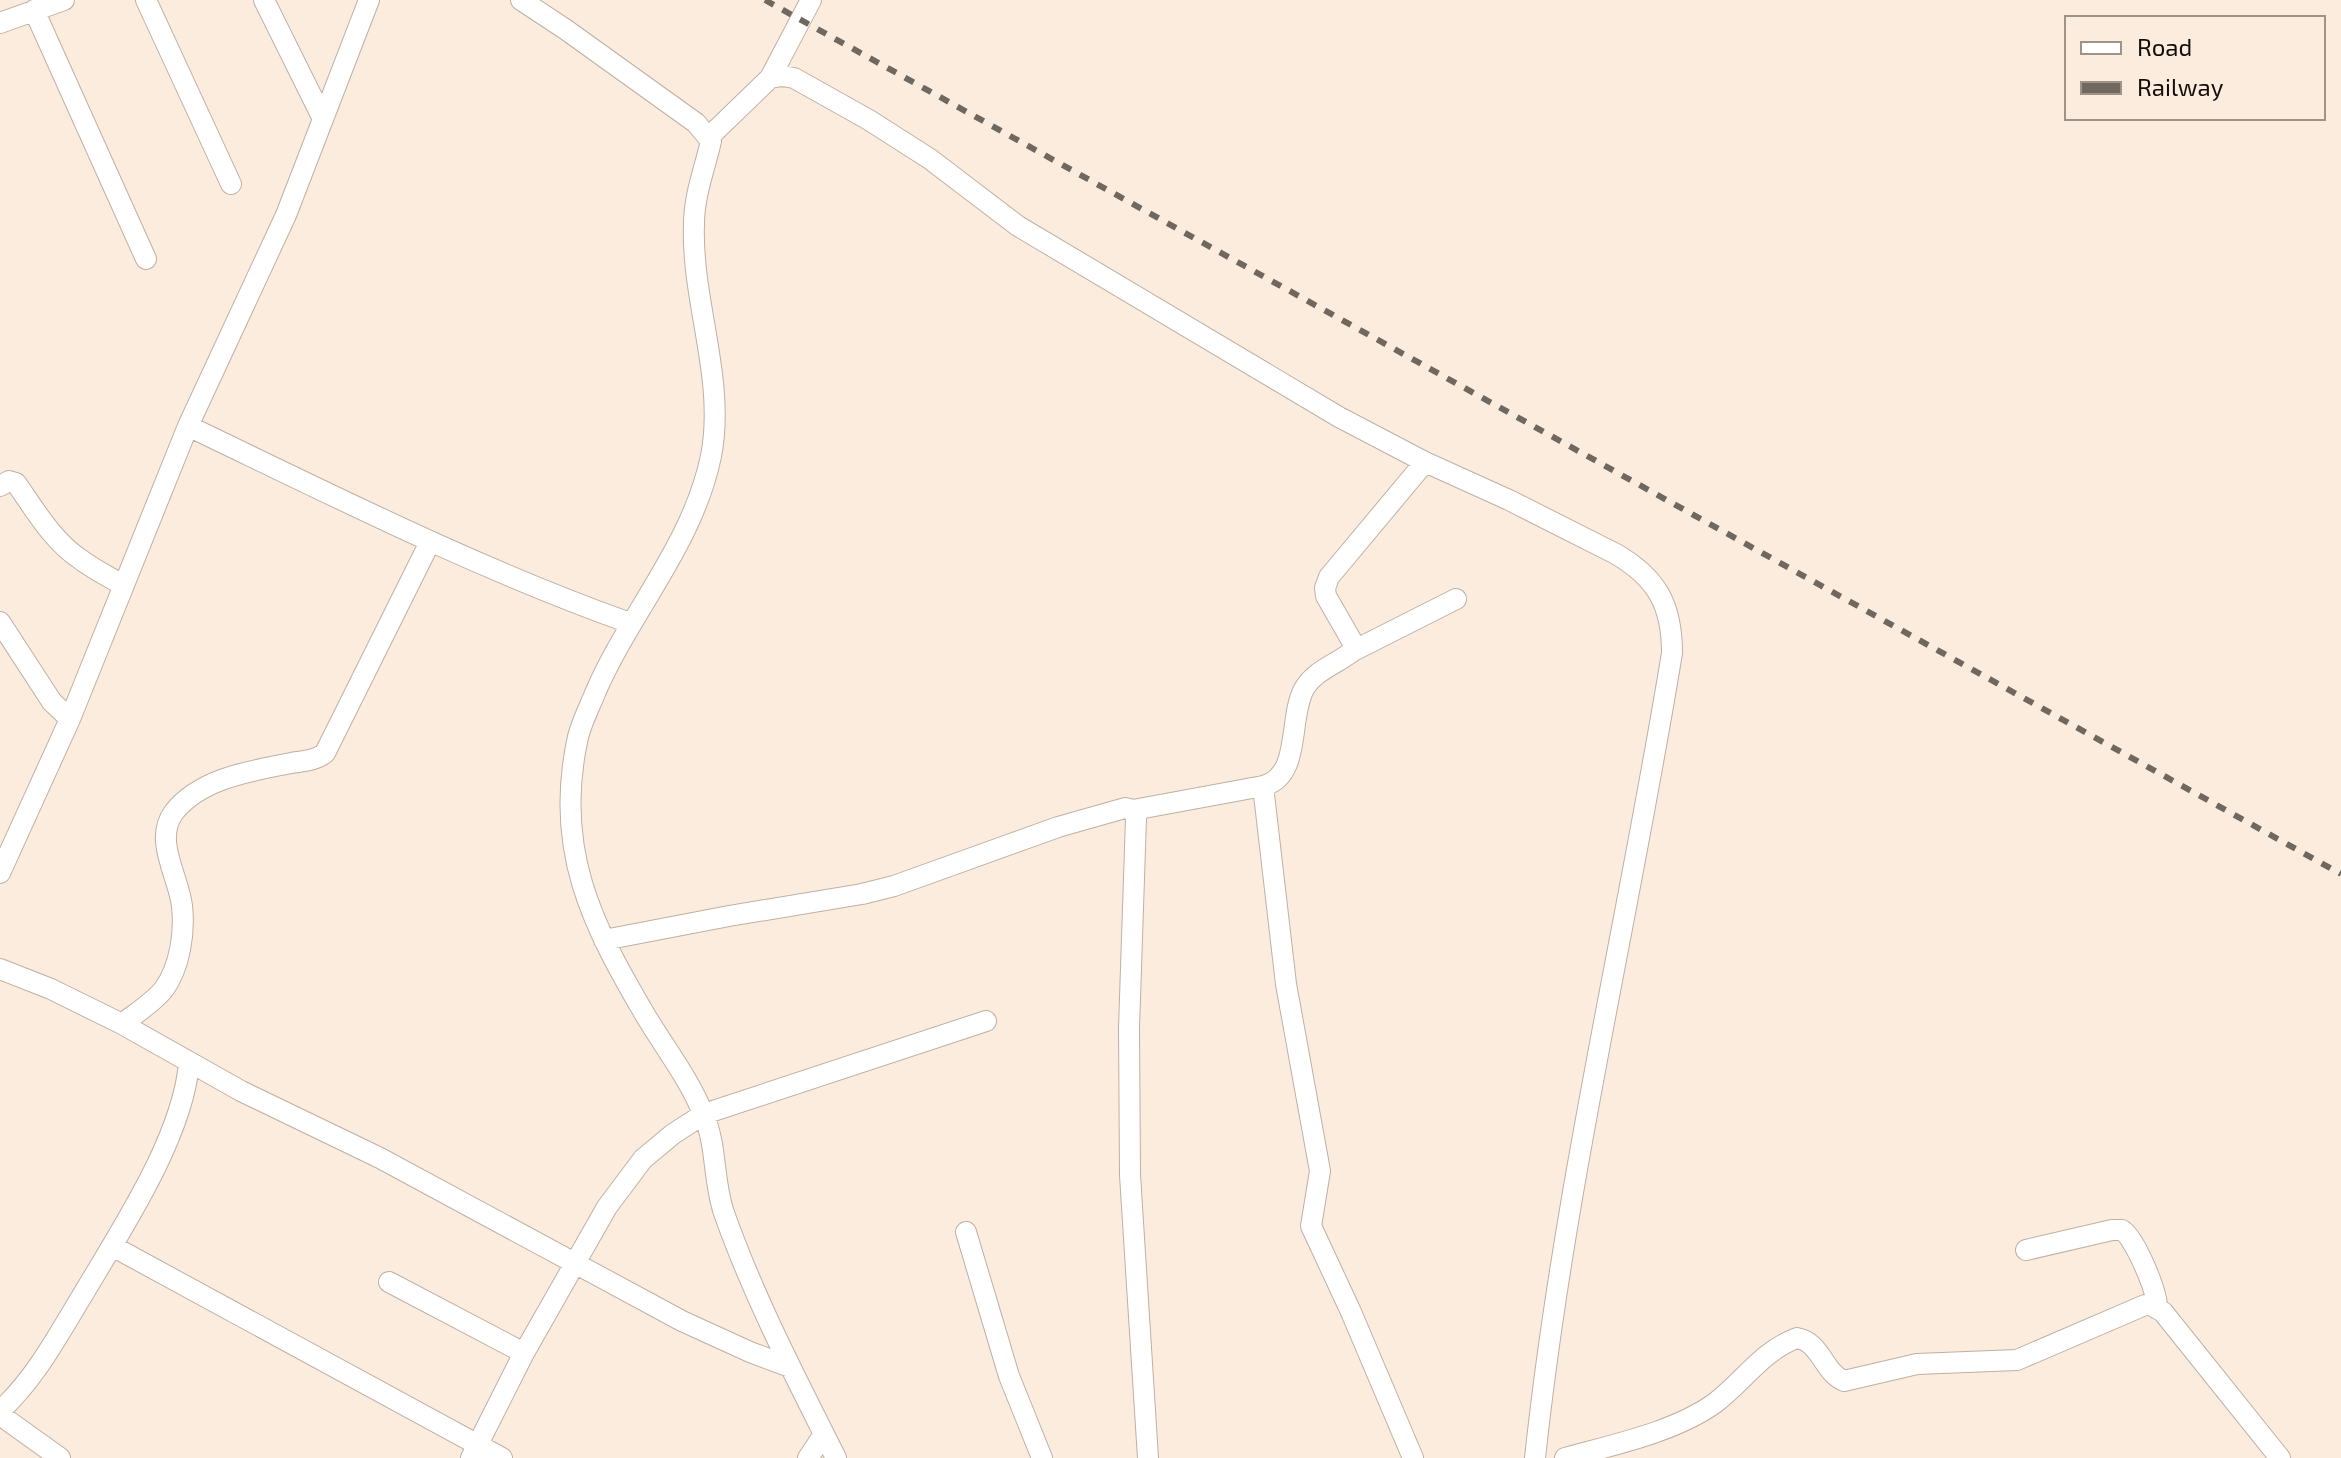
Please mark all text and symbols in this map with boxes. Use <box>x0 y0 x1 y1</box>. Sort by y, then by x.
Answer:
legend <box>2065 16 2325 120</box>
text: Road <box>2137 32 2192 61</box>
text: Railway <box>2137 72 2224 101</box>

